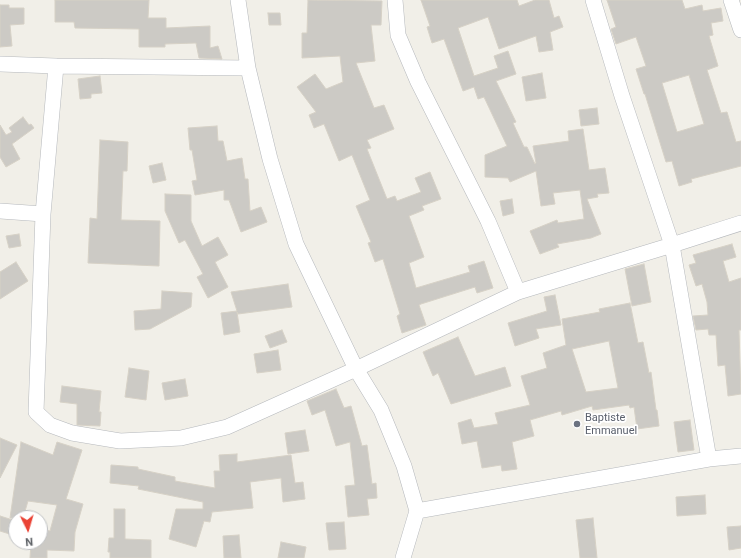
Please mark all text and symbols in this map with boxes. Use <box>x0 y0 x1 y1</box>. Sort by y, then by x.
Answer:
place label: Baptiste Emmanuel <box>585 411 637 437</box>
marker: Baptiste Emmanuel <box>572 419 582 429</box>
north arrow <box>8 510 48 550</box>
text: N <box>25 535 33 548</box>

